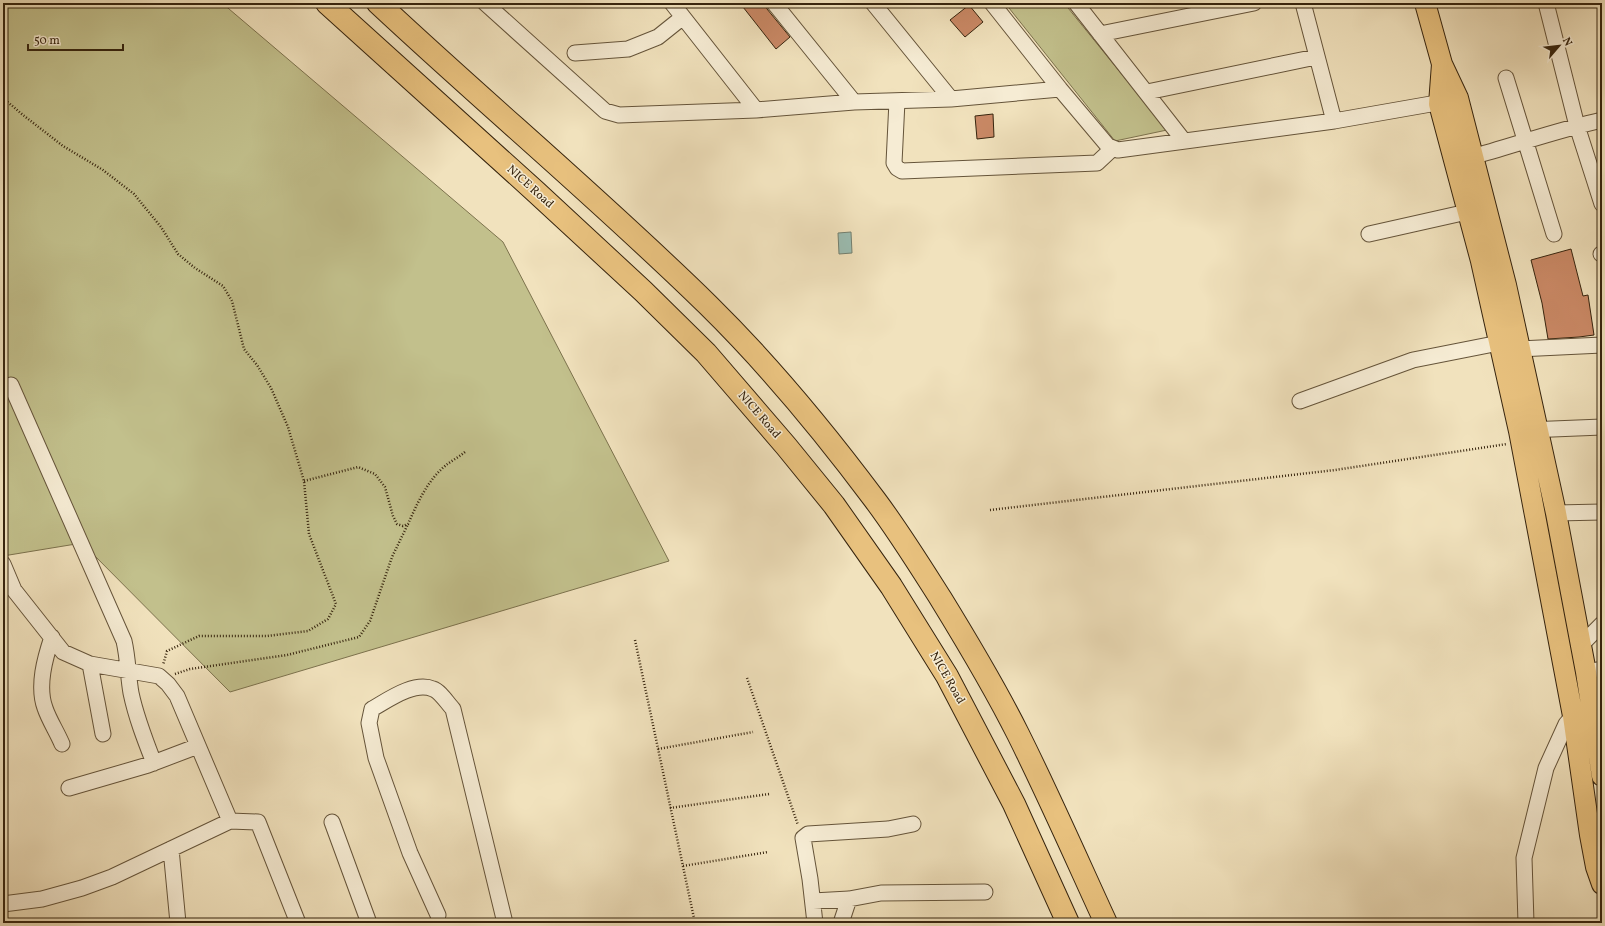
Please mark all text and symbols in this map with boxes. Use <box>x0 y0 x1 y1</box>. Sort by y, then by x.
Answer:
scale bar <box>28 26 123 52</box>
north arrow <box>1539 26 1579 66</box>
text: 50 m <box>34 33 60 49</box>
text: N <box>1558 35 1575 49</box>
street label: NICE Road <box>503 162 557 212</box>
street label: NICE Road <box>734 388 784 442</box>
street label: NICE Road <box>926 649 968 707</box>

